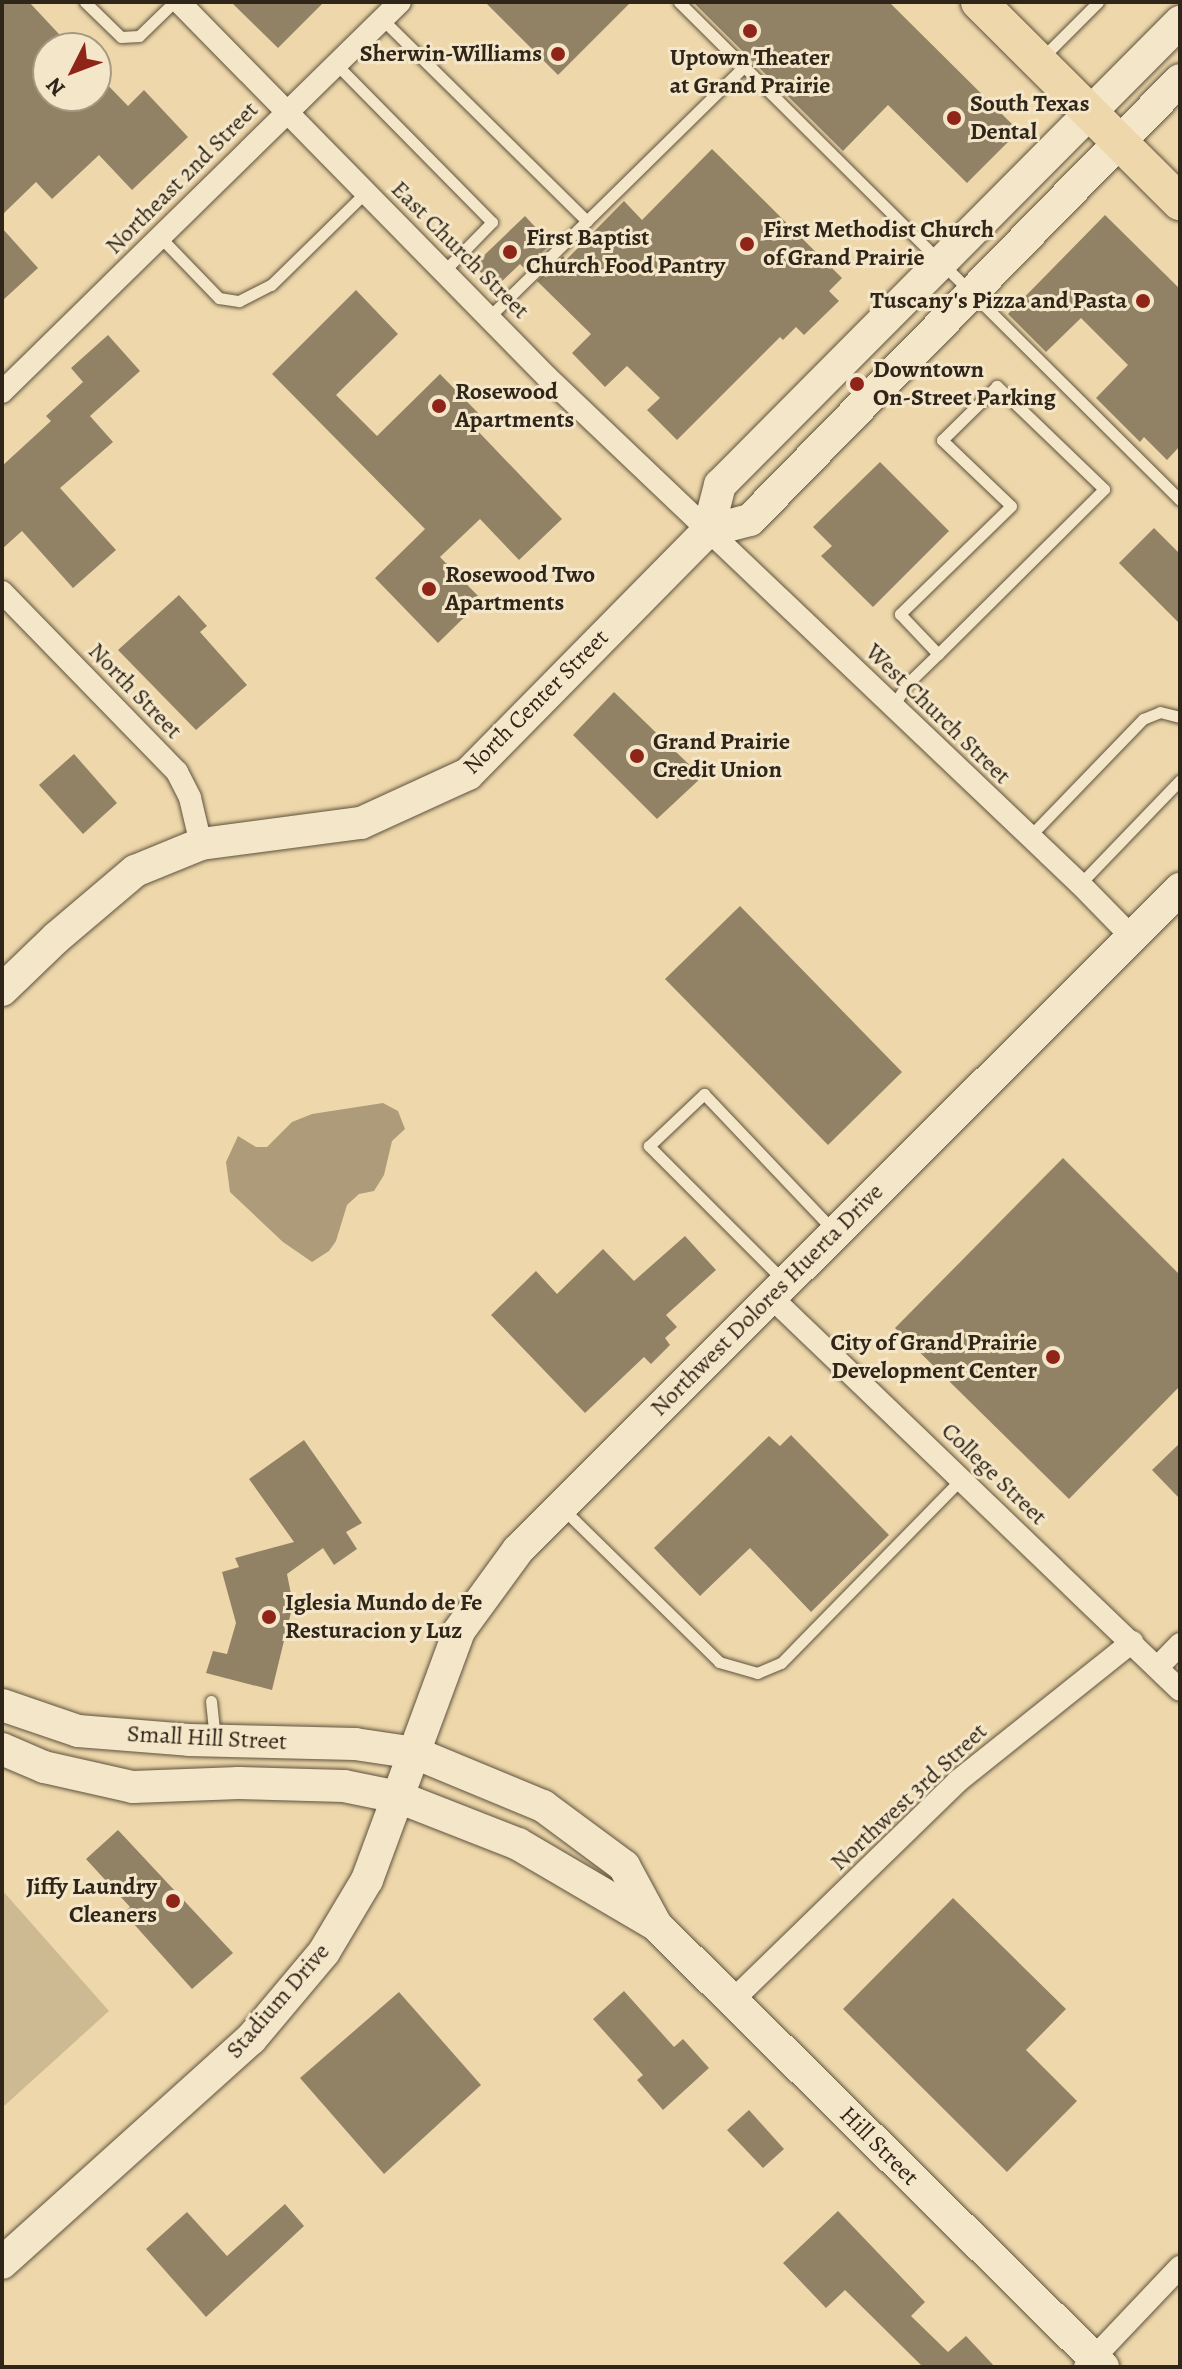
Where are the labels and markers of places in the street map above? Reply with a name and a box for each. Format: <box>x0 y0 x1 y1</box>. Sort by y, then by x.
marker: Uptown Theater at Grand Prairie <box>741 22 759 40</box>
place label: Sherwin-Williams <box>360 40 542 68</box>
place label: Uptown Theater at Grand Prairie <box>670 44 830 100</box>
marker: Sherwin-Williams <box>549 45 567 63</box>
place label: South Texas Dental <box>970 90 1089 146</box>
marker: South Texas Dental <box>945 109 963 127</box>
place label: First Methodist Church of Grand Prairie <box>763 216 994 272</box>
place label: First Baptist Church Food Pantry <box>526 224 725 280</box>
marker: First Methodist Church of Grand Prairie <box>738 235 756 253</box>
marker: First Baptist Church Food Pantry <box>501 243 519 261</box>
place label: Tuscany's Pizza and Pasta <box>870 287 1127 315</box>
marker: Tuscany's Pizza and Pasta <box>1134 292 1152 310</box>
place label: Downtown On-Street Parking <box>873 356 1056 412</box>
marker: Downtown On-Street Parking <box>848 375 866 393</box>
place label: Rosewood Apartments <box>455 378 574 434</box>
marker: Rosewood Apartments <box>430 397 448 415</box>
place label: Rosewood Two Apartments <box>445 561 595 617</box>
marker: Rosewood Two Apartments <box>420 580 438 598</box>
place label: Grand Prairie Credit Union <box>653 728 790 784</box>
marker: Grand Prairie Credit Union <box>628 747 646 765</box>
place label: City of Grand Prairie Development Center <box>831 1329 1037 1385</box>
marker: City of Grand Prairie Development Center <box>1044 1348 1062 1366</box>
place label: Iglesia Mundo de Fe Resturacion y Luz <box>285 1589 482 1645</box>
marker: Iglesia Mundo de Fe Resturacion y Luz <box>260 1608 278 1626</box>
place label: Jiffy Laundry Cleaners <box>26 1873 157 1929</box>
marker: Jiffy Laundry Cleaners <box>164 1892 182 1910</box>

